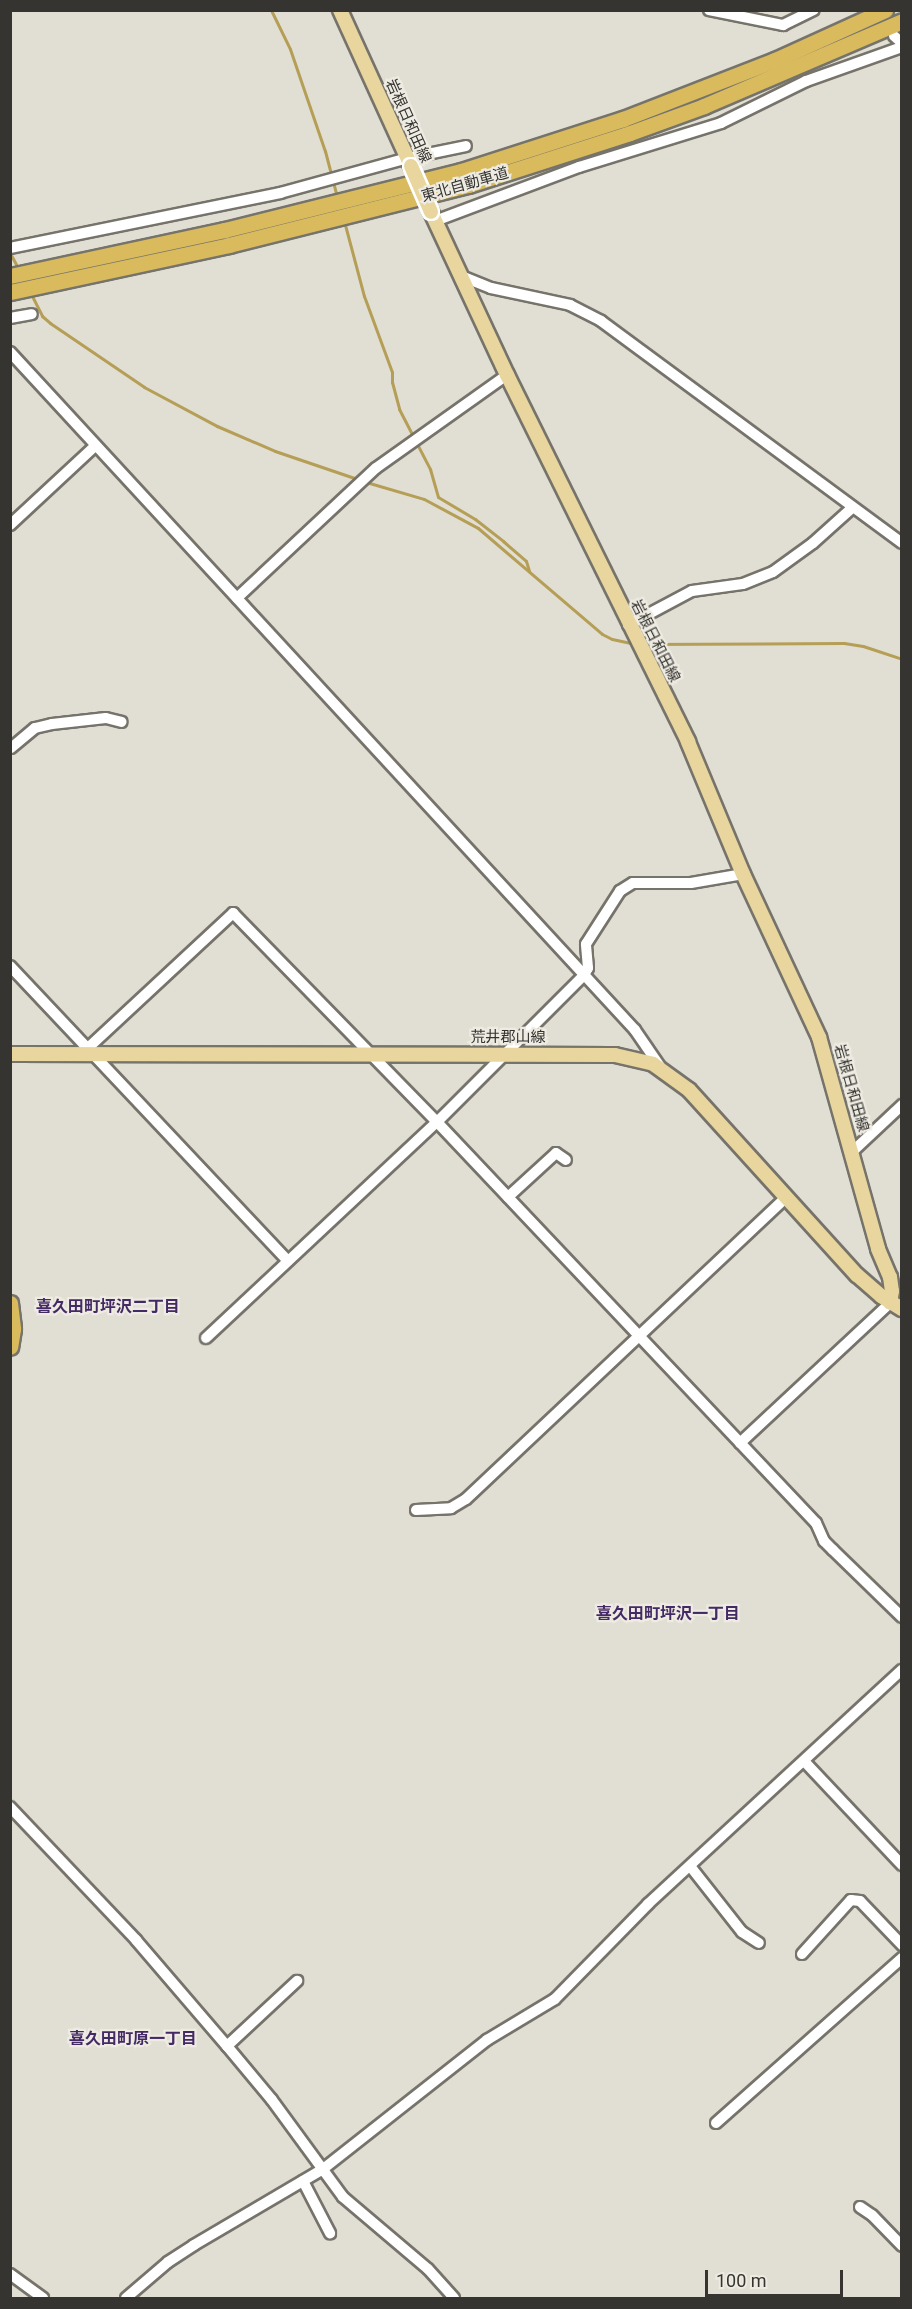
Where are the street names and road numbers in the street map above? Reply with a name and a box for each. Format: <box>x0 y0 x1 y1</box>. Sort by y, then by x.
street label: 岩根日和田線 <box>381 76 435 166</box>
street label: 東北自動車道 <box>419 164 511 206</box>
street label: 岩根日和田線 <box>627 597 683 685</box>
street label: 荒井郡山線 <box>471 1029 545 1047</box>
street label: 岩根日和田線 <box>830 1042 872 1134</box>

